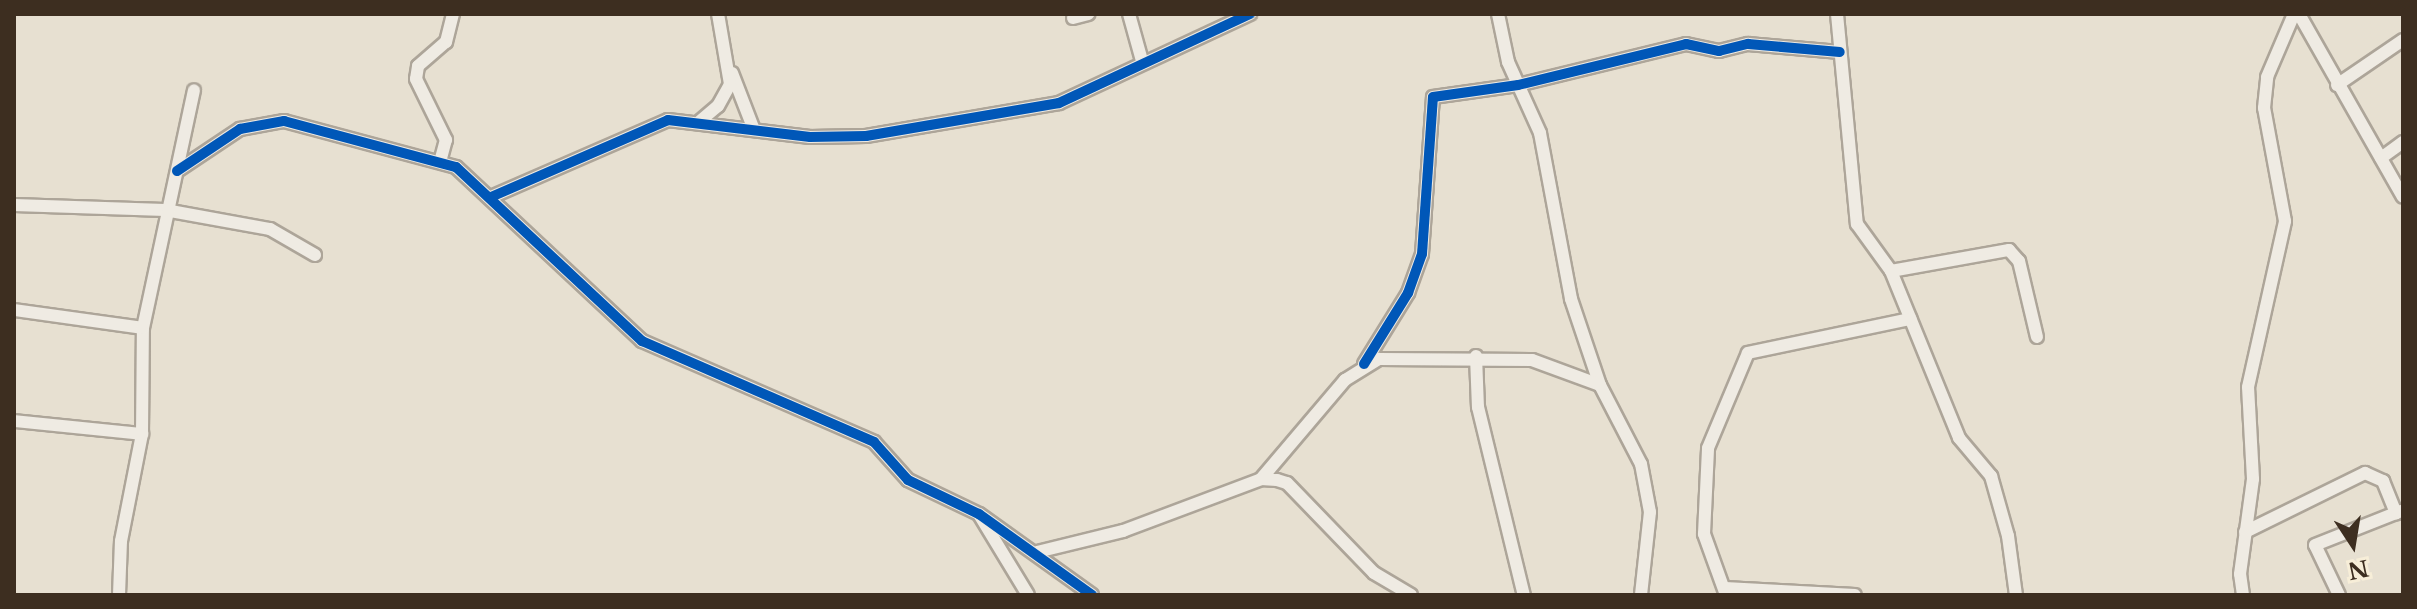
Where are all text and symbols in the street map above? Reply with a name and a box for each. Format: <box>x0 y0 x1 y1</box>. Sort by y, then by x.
north arrow <box>2313 505 2393 585</box>
text: N <box>2345 554 2371 584</box>

